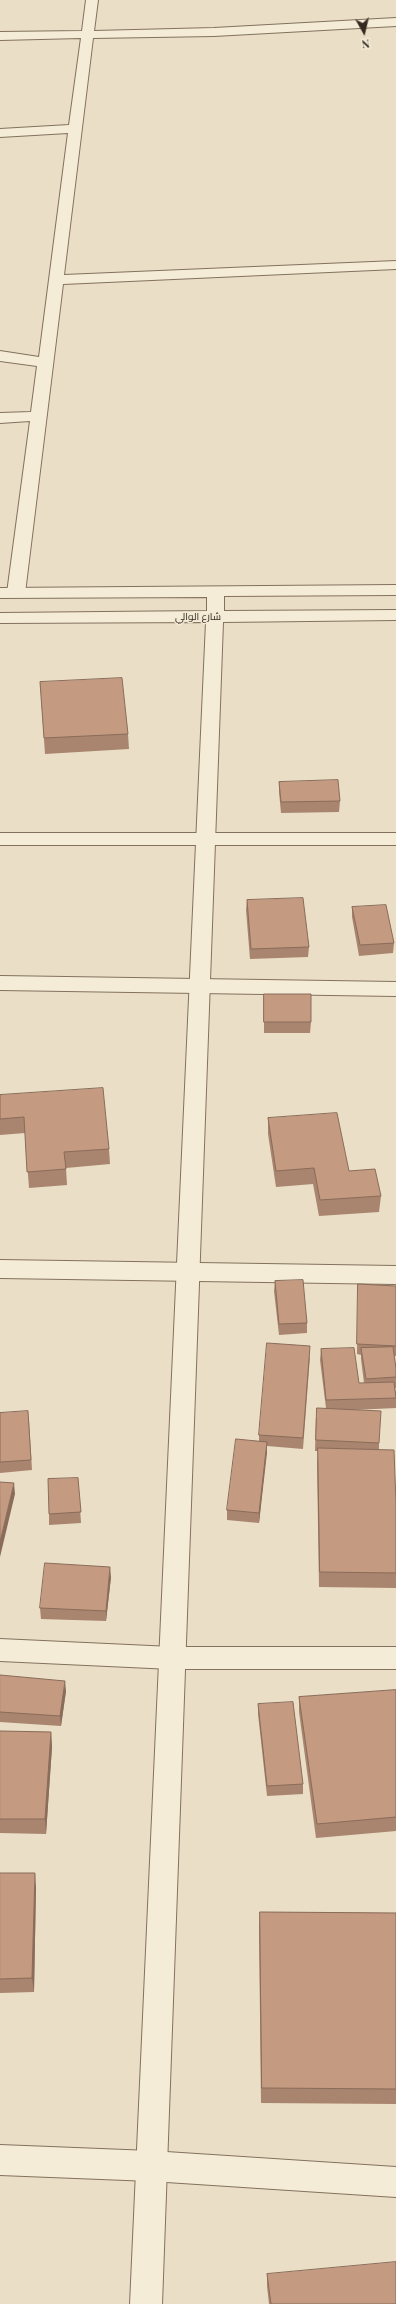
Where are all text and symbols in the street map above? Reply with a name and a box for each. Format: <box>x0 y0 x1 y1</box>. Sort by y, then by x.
north arrow <box>344 12 384 52</box>
text: N <box>361 36 371 52</box>
street label: شارع الوالي <box>175 611 221 623</box>

